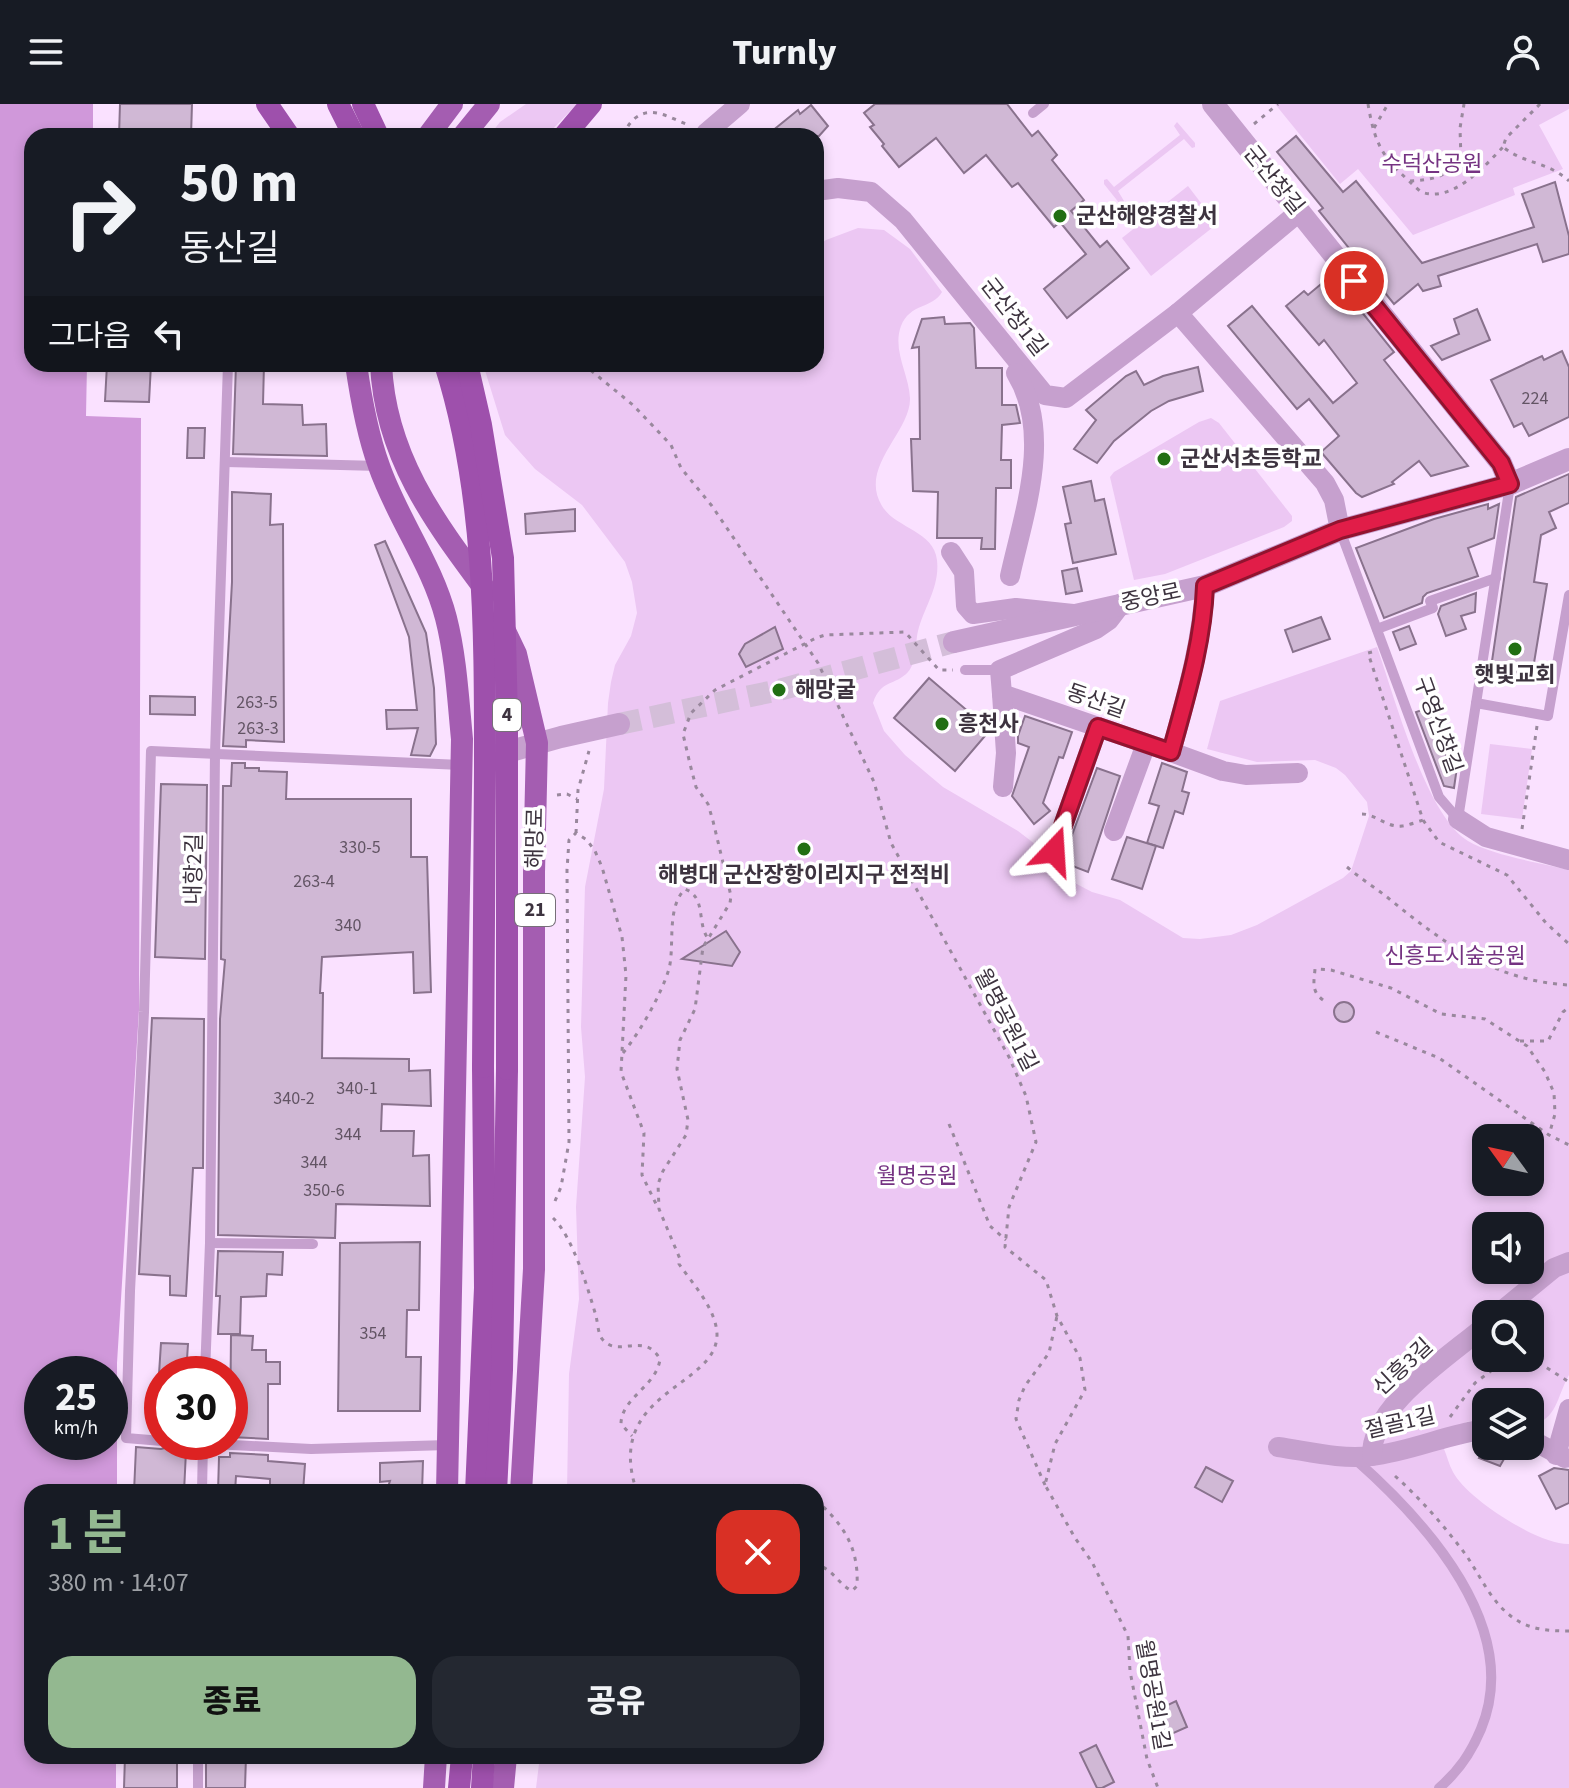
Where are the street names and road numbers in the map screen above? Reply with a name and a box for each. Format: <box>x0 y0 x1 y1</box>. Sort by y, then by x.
street label: 군산창길 <box>1236 138 1312 222</box>
street label: 군산창1길 <box>973 271 1055 363</box>
street label: 중앙로 <box>1118 575 1184 619</box>
street label: 구영신창길 <box>1406 672 1470 778</box>
street label: 동산길 <box>1062 676 1130 726</box>
road number: 4 <box>493 699 521 731</box>
street label: 해망로 <box>518 807 552 869</box>
street label: 내항2길 <box>177 833 211 905</box>
road number: 21 <box>515 894 555 926</box>
street label: 월명공원1길 <box>966 963 1046 1077</box>
street label: 신흥3길 <box>1366 1331 1440 1403</box>
street label: 절골1길 <box>1361 1399 1439 1447</box>
street label: 월명공원1길 <box>1128 1637 1178 1753</box>

